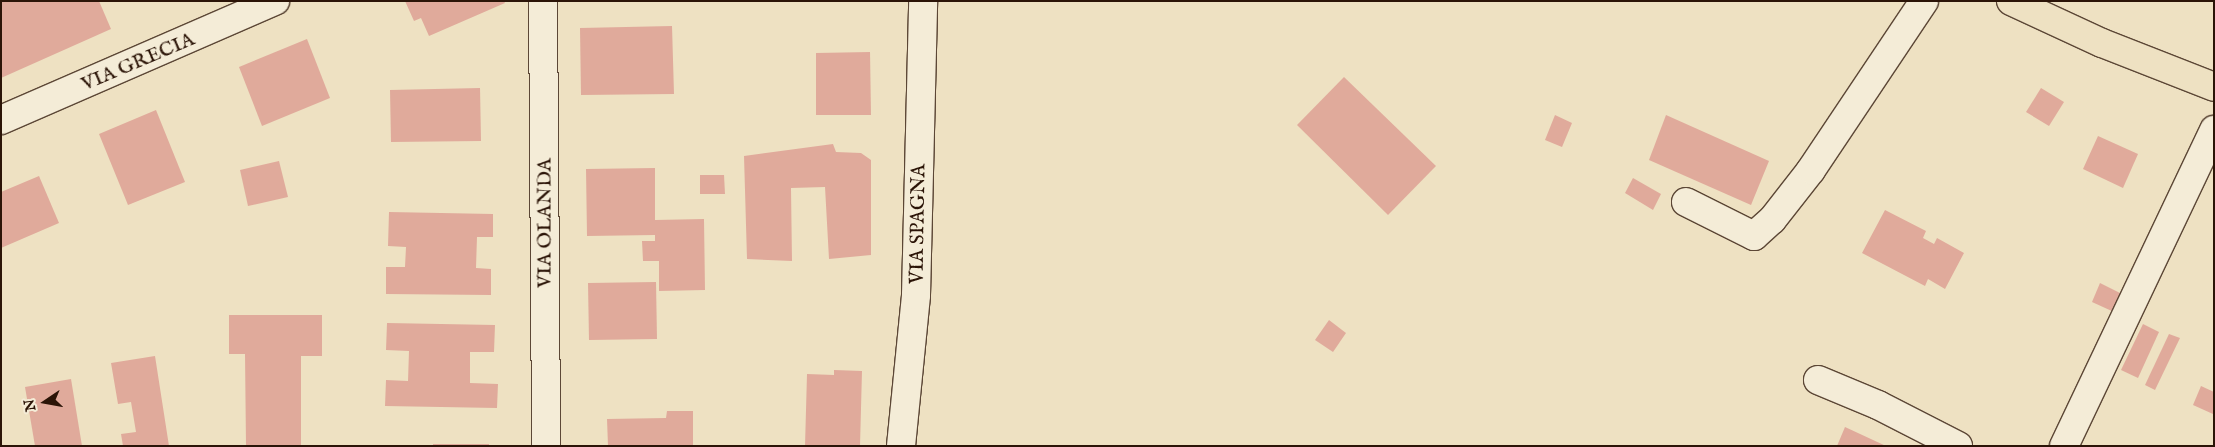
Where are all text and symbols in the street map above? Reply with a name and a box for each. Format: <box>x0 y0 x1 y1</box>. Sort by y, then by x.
street label: VIA GRECIA <box>78 27 198 97</box>
street label: VIA OLANDA <box>533 158 557 288</box>
street label: VIA SPAGNA <box>905 164 931 284</box>
north arrow <box>20 377 70 427</box>
text: N <box>20 397 40 413</box>

